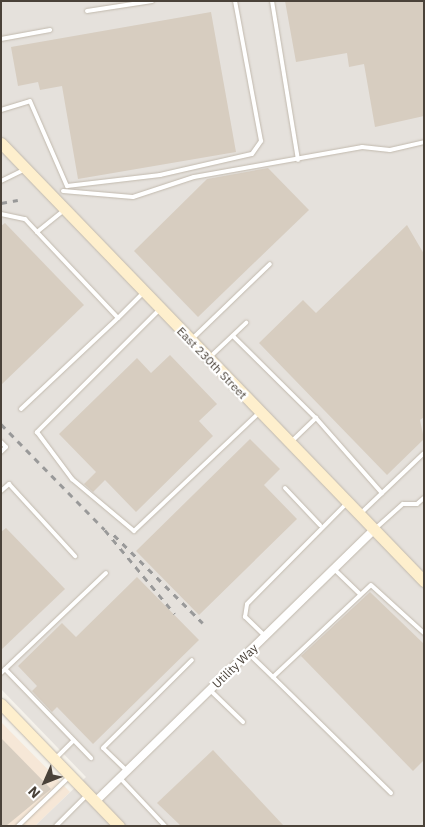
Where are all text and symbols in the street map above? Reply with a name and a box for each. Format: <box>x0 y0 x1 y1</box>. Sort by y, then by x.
street label: East 230th Street <box>174 324 250 402</box>
street label: Utility Way <box>209 641 261 691</box>
north arrow <box>20 757 70 807</box>
text: N <box>24 783 44 802</box>

